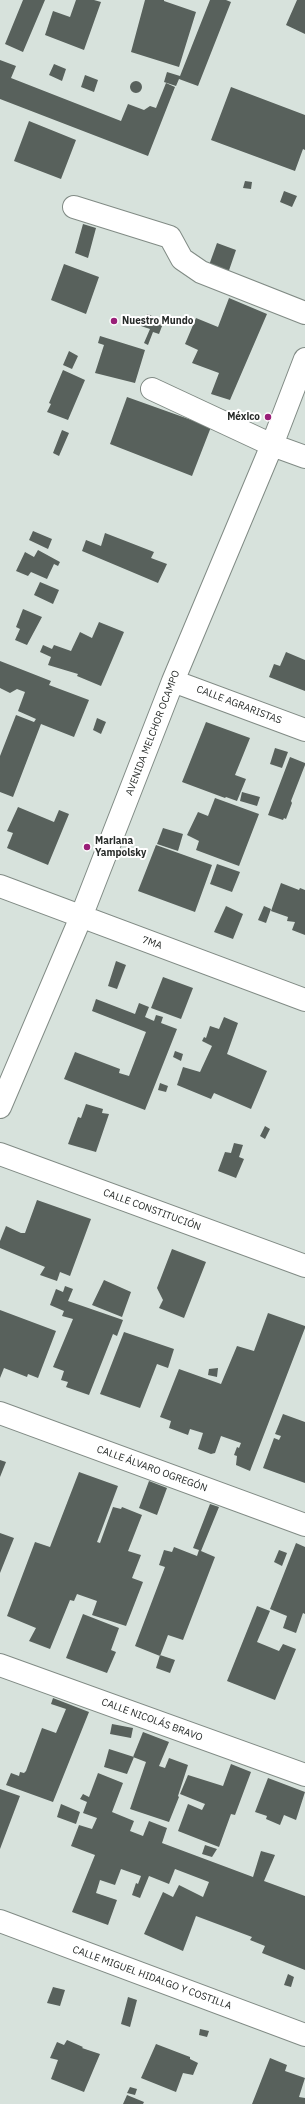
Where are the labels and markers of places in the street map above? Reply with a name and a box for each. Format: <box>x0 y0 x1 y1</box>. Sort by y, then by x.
place label: Nuestro Mundo <box>122 315 193 327</box>
marker: Nuestro Mundo <box>109 316 119 326</box>
place label: México <box>227 411 260 423</box>
marker: México <box>263 412 273 422</box>
place label: Mariana Yampolsky <box>95 835 146 858</box>
marker: Mariana Yampolsky <box>82 842 92 852</box>

